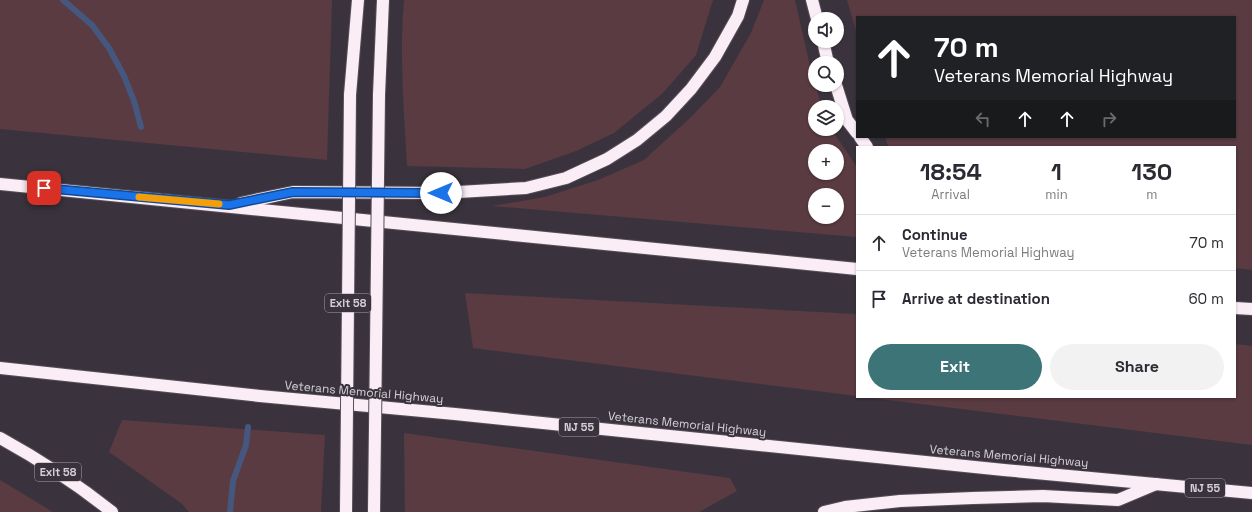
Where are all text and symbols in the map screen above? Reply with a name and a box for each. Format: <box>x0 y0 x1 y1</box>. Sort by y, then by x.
map controls <box>808 12 844 224</box>
button: sound <box>808 12 844 48</box>
text: 70 m <box>934 29 999 65</box>
icon: ahead <box>868 32 920 84</box>
button: search <box>808 56 844 92</box>
text: Veterans Memorial Highway <box>934 64 1173 87</box>
button: layers <box>808 100 844 136</box>
icon: left <box>972 108 994 130</box>
icon: ahead <box>1014 108 1036 130</box>
icon: ahead <box>1056 108 1078 130</box>
icon: right <box>1098 108 1120 130</box>
button: + <box>808 144 844 180</box>
text: 18:54 <box>920 156 982 187</box>
text: 1 <box>1051 156 1062 187</box>
text: 130 <box>1131 156 1172 187</box>
pin <box>27 171 61 205</box>
position arrow <box>420 172 462 214</box>
icon: arrive <box>33 177 55 199</box>
text: Arrival <box>931 186 970 203</box>
text: min <box>1045 186 1068 203</box>
text: m <box>1146 186 1157 203</box>
button: − <box>808 188 844 224</box>
text: Continue <box>902 225 968 244</box>
icon: ahead <box>868 232 890 254</box>
text: 70 m <box>1189 233 1224 252</box>
text: Veterans Memorial Highway <box>902 244 1075 261</box>
icon: arrive <box>868 288 890 310</box>
text: Arrive at destination <box>902 289 1050 308</box>
text: 60 m <box>1188 289 1224 308</box>
road number: Exit 58 <box>325 294 371 312</box>
button: Exit <box>868 344 1042 390</box>
button: Share <box>1050 344 1224 390</box>
street label: Veterans Memorial Highway <box>284 377 444 407</box>
street label: Veterans Memorial Highway <box>607 408 767 440</box>
road number: NJ 55 <box>559 418 599 436</box>
street label: Veterans Memorial Highway <box>929 441 1089 471</box>
road number: Exit 58 <box>35 463 81 481</box>
road number: NJ 55 <box>1185 479 1225 497</box>

